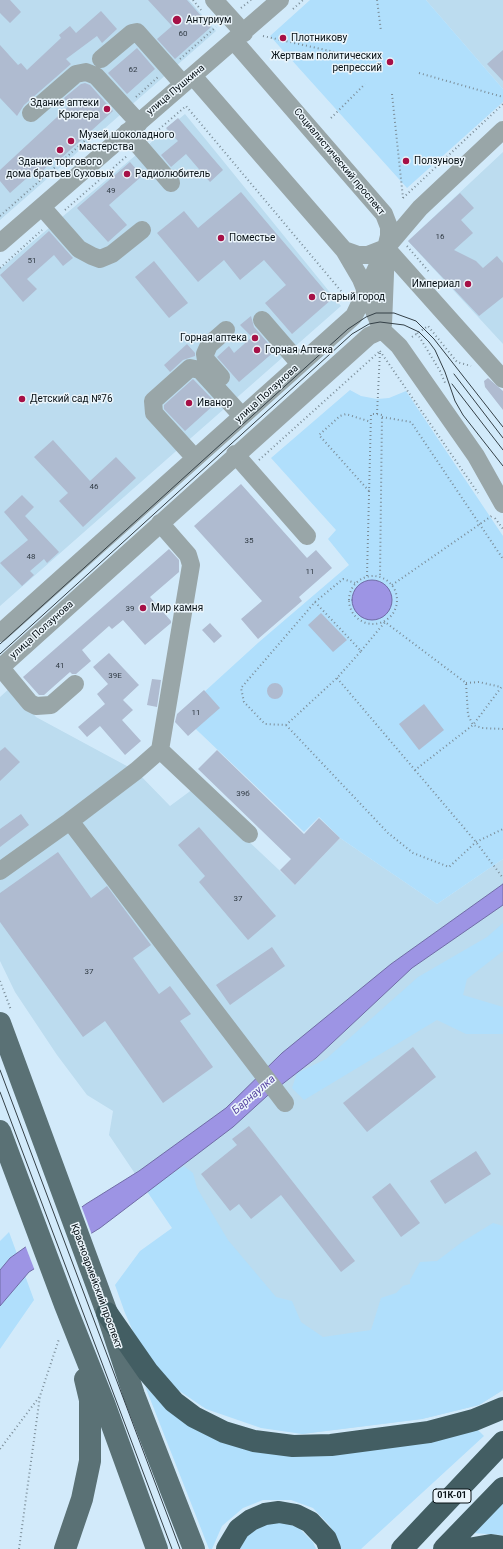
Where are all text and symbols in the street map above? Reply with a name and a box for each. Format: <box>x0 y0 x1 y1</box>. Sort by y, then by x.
marker: Антуриум <box>171 14 183 26</box>
place label: Антуриум <box>186 14 231 26</box>
house number: 60 <box>179 29 187 39</box>
place label: Плотникову <box>291 32 347 44</box>
marker: Плотникову <box>278 33 288 43</box>
place label: Жертвам политических репрессий <box>271 50 382 74</box>
marker: Жертвам политических репрессий <box>385 57 395 67</box>
street label: улица Пушкина <box>144 62 208 118</box>
house number: 62 <box>129 65 137 75</box>
place label: Здание аптеки Крюгера <box>30 97 99 120</box>
marker: Здание аптеки Крюгера <box>102 104 112 114</box>
street label: Социалистический проспект <box>291 106 387 218</box>
place label: Музей шоколадного мастерства <box>79 129 174 152</box>
marker: Музей шоколадного мастерства <box>66 136 76 146</box>
marker: Здание торгового дома братьев Суховых <box>55 145 65 155</box>
place label: Ползунову <box>414 155 464 167</box>
place label: Здание торгового дома братьев Суховых <box>6 156 114 180</box>
marker: Ползунову <box>401 156 411 166</box>
place label: Радиолюбитель <box>135 168 210 180</box>
marker: Радиолюбитель <box>122 169 132 179</box>
house number: 49 <box>107 186 115 196</box>
place label: Поместье <box>229 232 275 244</box>
house number: 16 <box>436 232 444 242</box>
marker: Поместье <box>216 233 226 243</box>
house number: 51 <box>28 256 36 266</box>
place label: Империал <box>412 278 460 290</box>
marker: Империал <box>463 279 473 289</box>
place label: Старый город <box>320 291 385 303</box>
marker: Старый город <box>307 292 317 302</box>
place label: Горная аптека <box>180 332 247 344</box>
marker: Горная аптека <box>250 333 260 343</box>
place label: Горная Аптека <box>265 344 333 356</box>
marker: Горная Аптека <box>252 345 262 355</box>
street label: улица Ползунова <box>233 362 301 426</box>
place label: Детский сад №76 <box>30 393 113 405</box>
marker: Детский сад №76 <box>17 394 27 404</box>
place label: Иванор <box>197 397 232 409</box>
marker: Иванор <box>184 398 194 408</box>
house number: 46 <box>90 482 98 492</box>
house number: 35 <box>245 536 253 546</box>
house number: 48 <box>27 552 35 562</box>
house number: 11 <box>306 567 314 577</box>
street label: улица Ползунова <box>8 598 76 662</box>
place label: Мир камня <box>151 602 203 614</box>
marker: Мир камня <box>138 603 148 613</box>
house number: 39 <box>126 604 134 614</box>
house number: 41 <box>56 661 64 671</box>
house number: 39Е <box>108 671 122 681</box>
house number: 11 <box>192 708 200 718</box>
house number: 39б <box>236 789 250 799</box>
house number: 37 <box>234 894 242 904</box>
house number: 37 <box>85 967 93 977</box>
water label: Барнаулка <box>230 1073 278 1117</box>
street label: Красноармейский проспект <box>68 1222 124 1350</box>
road number: 01К-01 <box>433 1489 471 1503</box>

